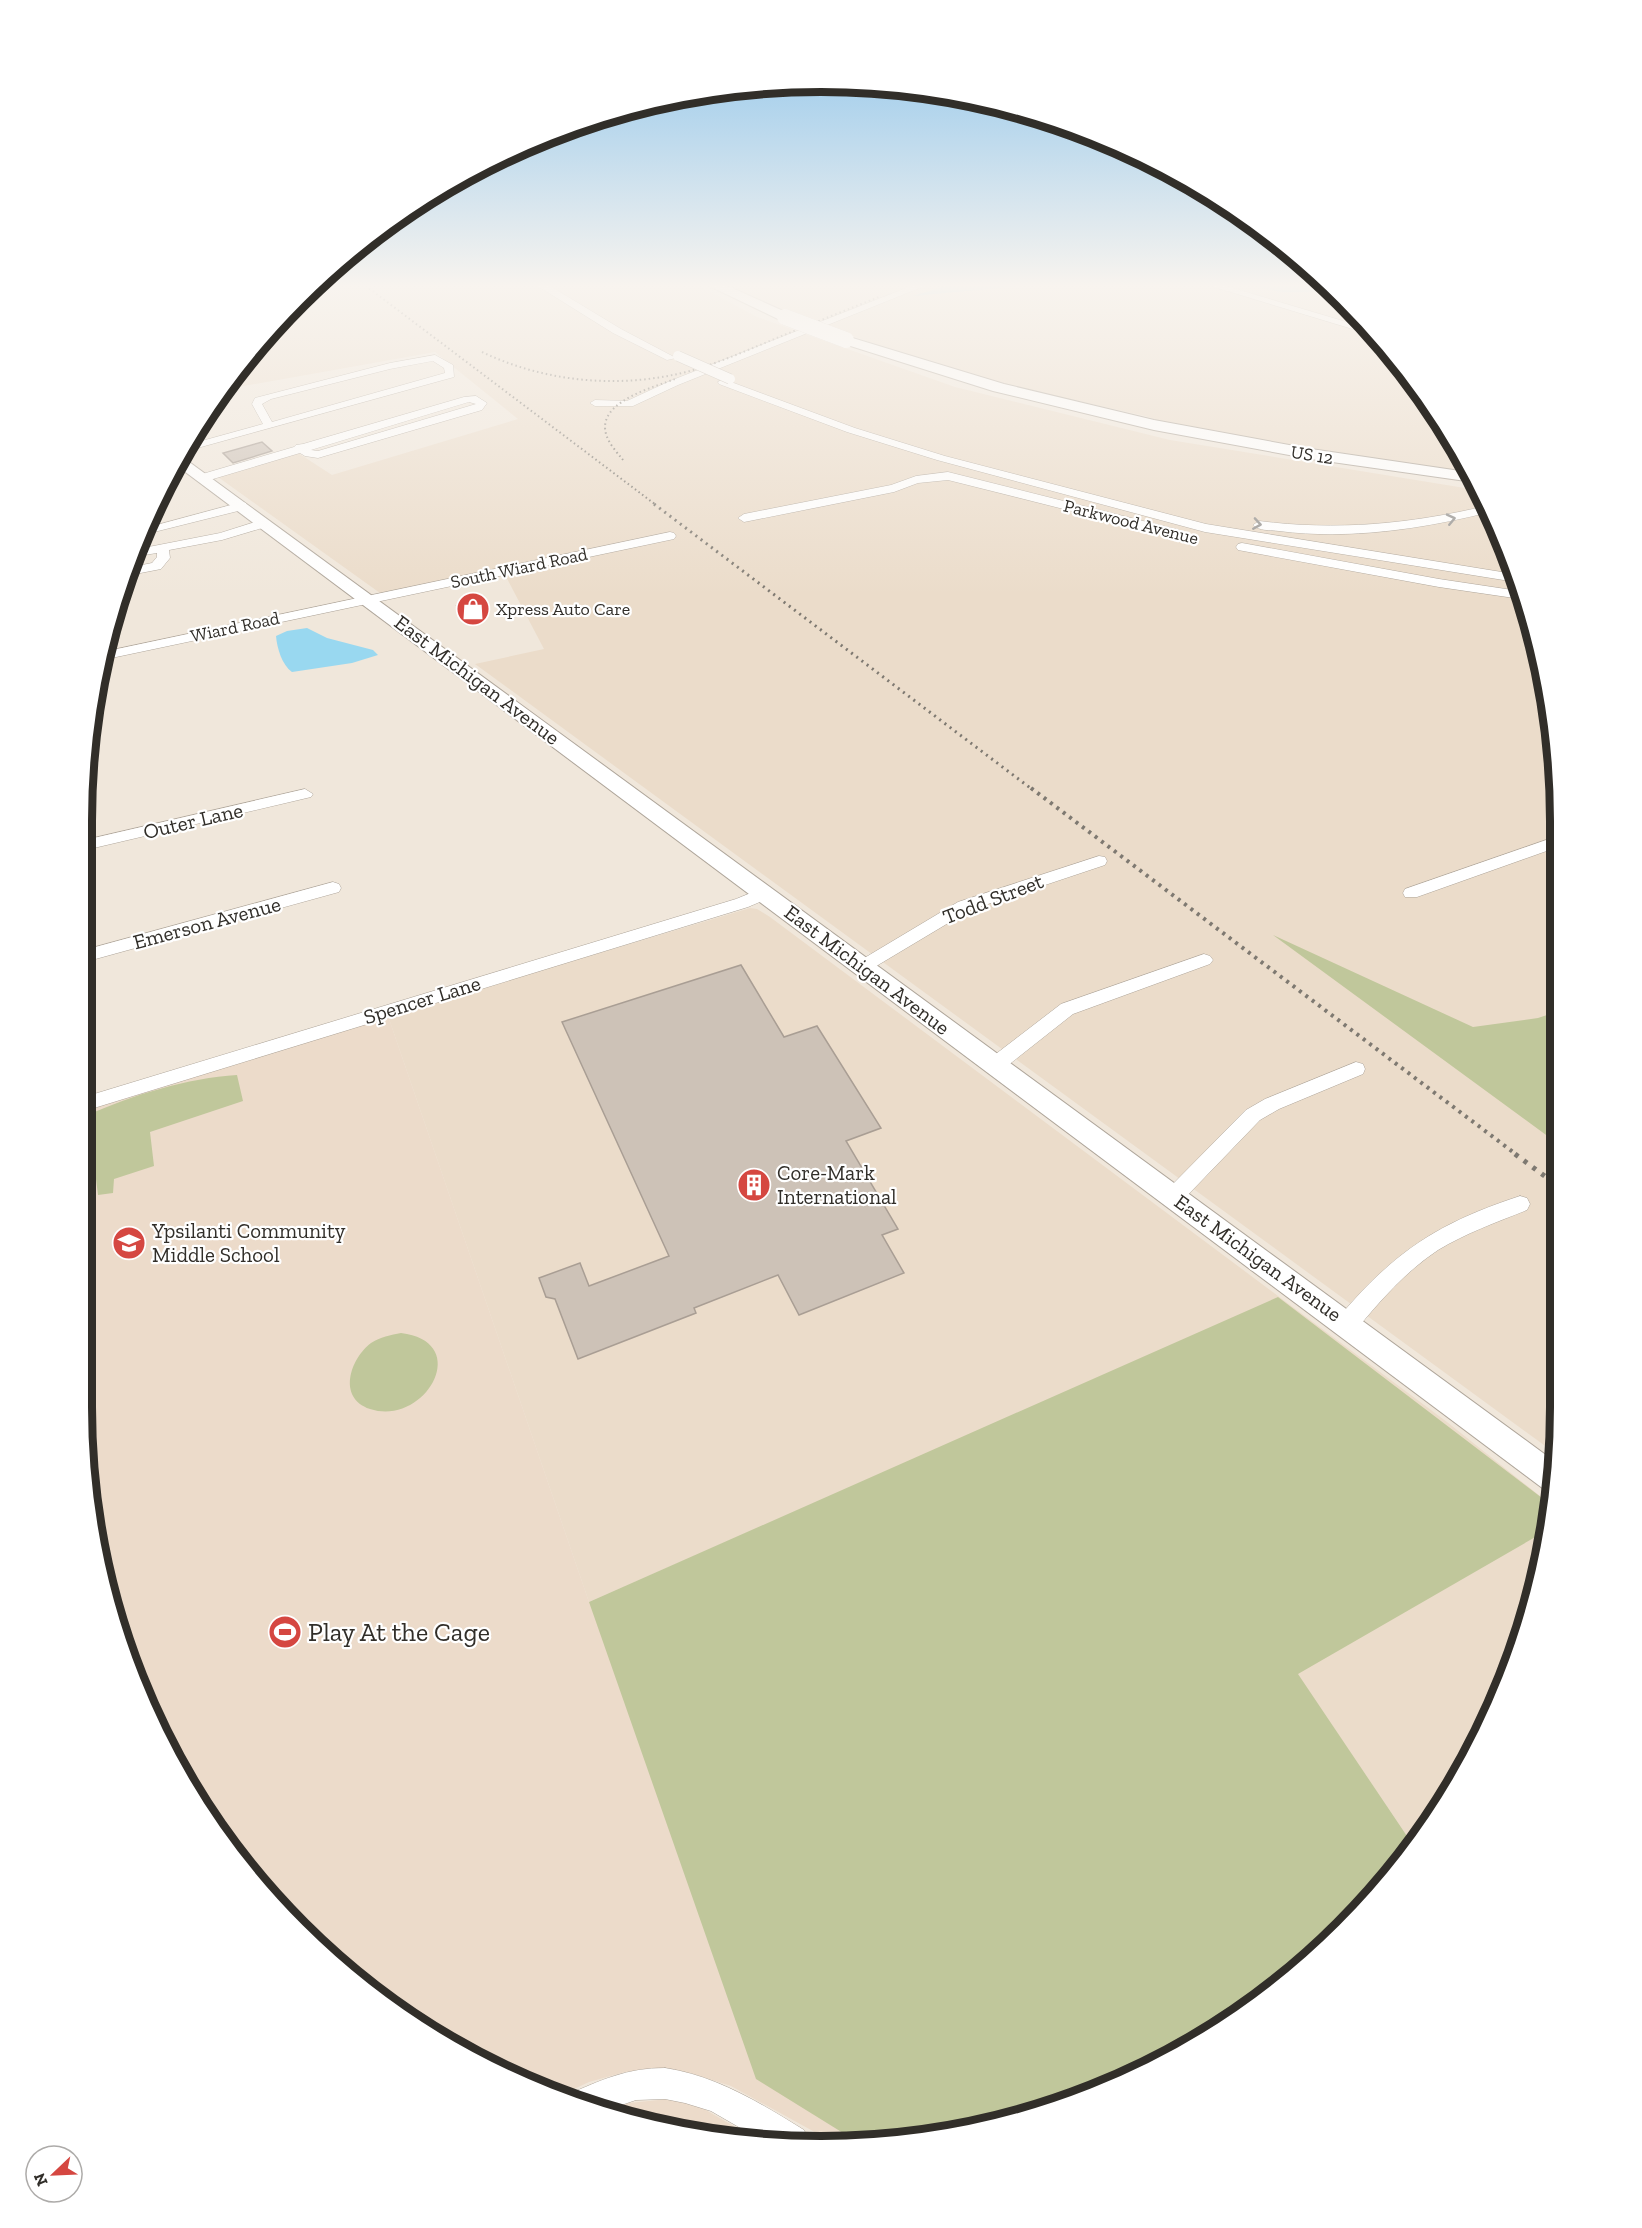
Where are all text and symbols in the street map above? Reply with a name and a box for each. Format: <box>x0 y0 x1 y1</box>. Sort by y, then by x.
street label: US 12 <box>1289 441 1335 469</box>
street label: Parkwood Avenue <box>1061 495 1201 549</box>
one-way arrow <box>1446 513 1456 526</box>
one-way arrow <box>1252 518 1262 530</box>
street label: South Wiard Road <box>449 543 590 593</box>
shop icon: Xpress Auto Care <box>455 591 491 627</box>
place label: Xpress Auto Care <box>496 598 630 620</box>
street label: Wiard Road <box>188 607 282 647</box>
street label: East Michigan Avenue <box>390 609 565 750</box>
street label: Outer Lane <box>141 797 245 844</box>
street label: Todd Street <box>939 868 1047 929</box>
street label: Emerson Avenue <box>130 891 284 954</box>
street label: East Michigan Avenue <box>780 899 955 1040</box>
street label: Spencer Lane <box>360 970 483 1029</box>
place label: Core-Mark International <box>777 1160 897 1209</box>
building icon: Core-Mark International <box>736 1167 772 1203</box>
street label: East Michigan Avenue <box>1170 1189 1347 1327</box>
place label: Ypsilanti Community Middle School <box>151 1218 346 1267</box>
school or university icon: Ypsilanti Community Middle School <box>111 1225 147 1261</box>
sports icon: Play At the Cage <box>267 1614 303 1650</box>
place label: Play At the Cage <box>308 1616 490 1648</box>
north arrow <box>24 2144 84 2204</box>
text: N <box>30 2170 52 2189</box>

